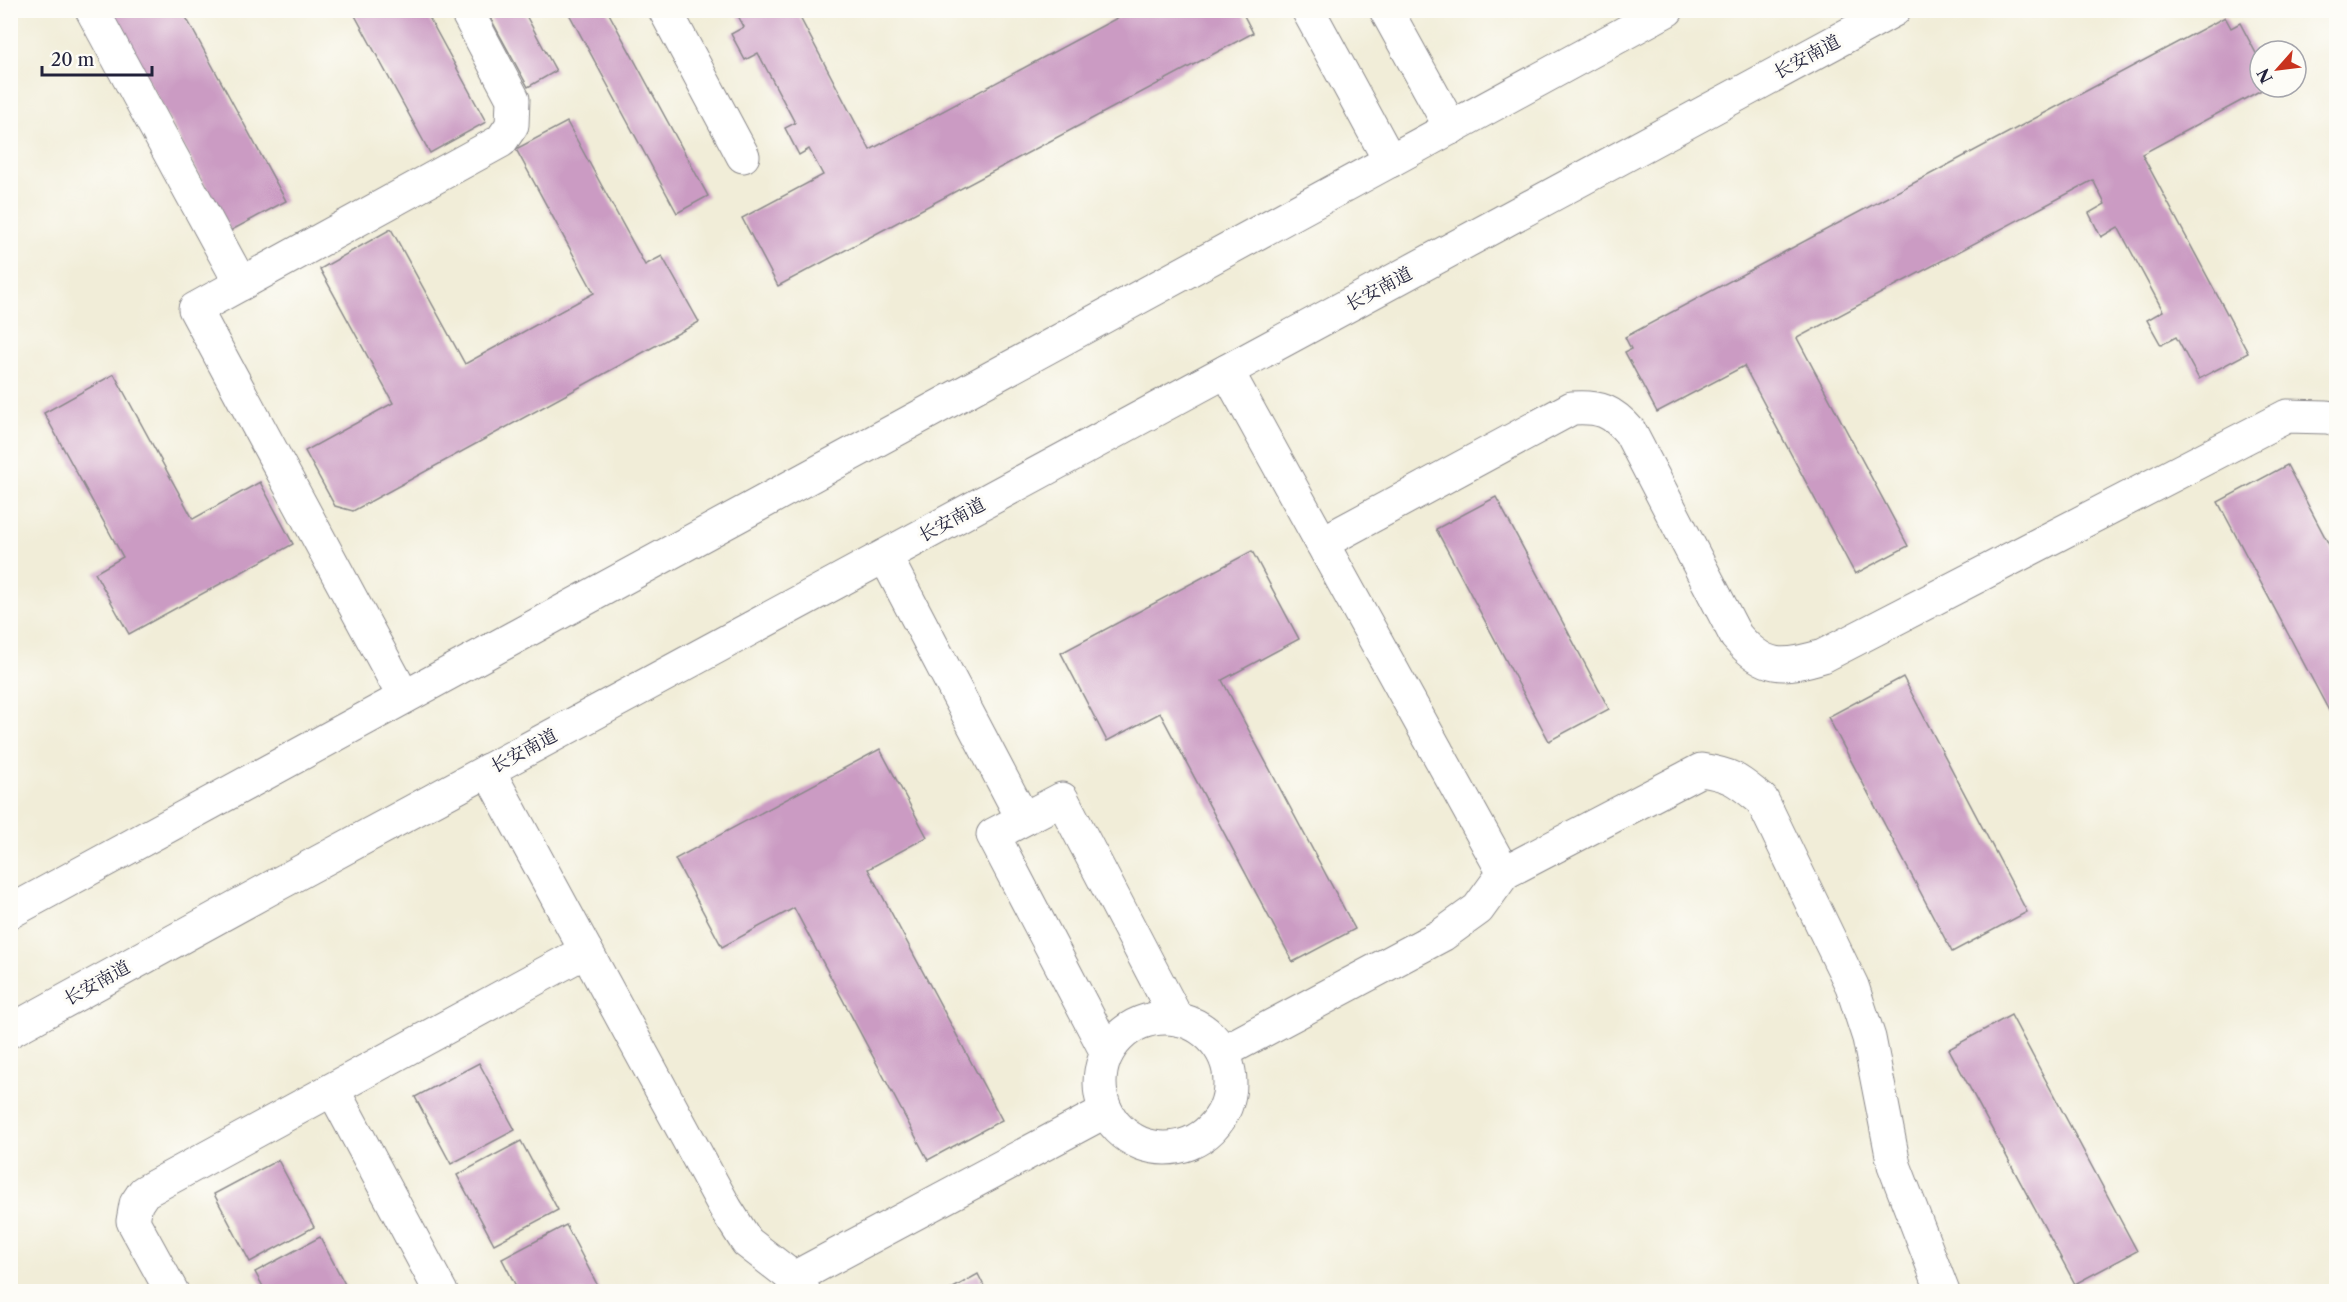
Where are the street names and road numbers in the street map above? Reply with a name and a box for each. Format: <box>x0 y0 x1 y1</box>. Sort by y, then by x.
street label: 长安南道 <box>1770 30 1844 84</box>
street label: 长安南道 <box>1342 262 1416 316</box>
street label: 长安南道 <box>915 493 989 547</box>
street label: 长安南道 <box>487 724 561 778</box>
street label: 长安南道 <box>60 956 134 1010</box>

